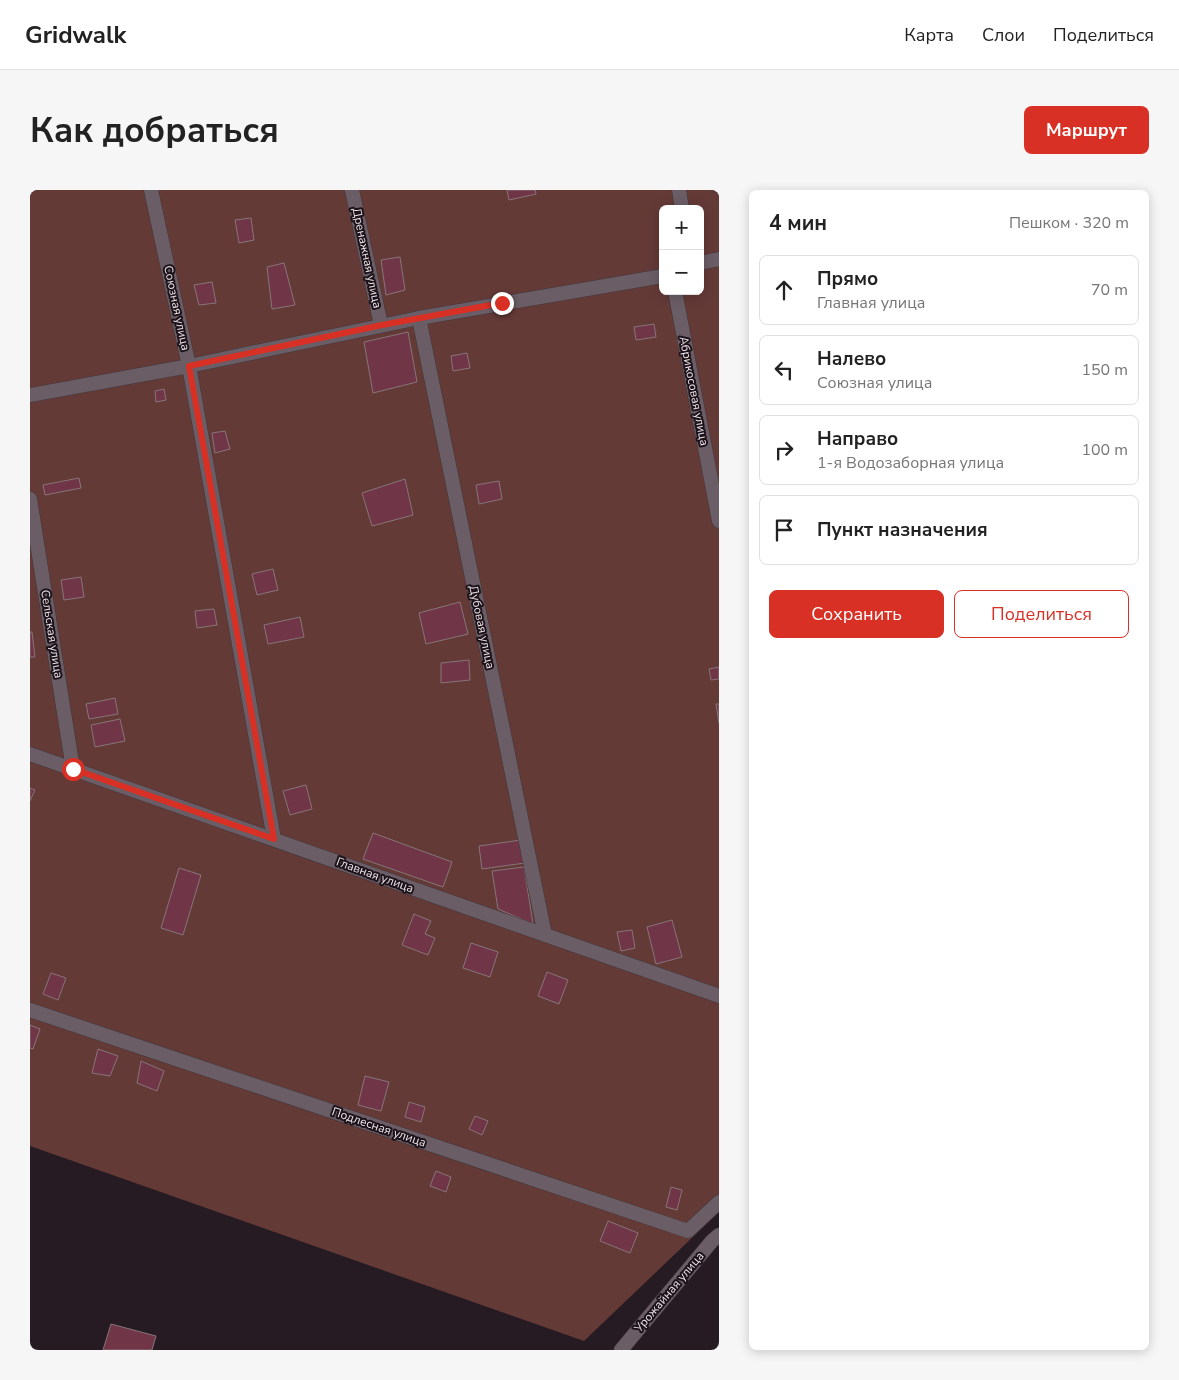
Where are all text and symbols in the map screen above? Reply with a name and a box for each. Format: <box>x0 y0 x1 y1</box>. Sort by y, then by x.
text: Gridwalk <box>25 19 126 51</box>
text: Карта <box>904 23 954 47</box>
text: Слои <box>982 23 1025 47</box>
text: Поделиться <box>1053 23 1154 47</box>
button: Маршрут <box>1024 106 1149 154</box>
text: Как добраться <box>30 107 279 154</box>
map controls <box>659 205 704 295</box>
button: + <box>659 205 704 250</box>
street label: Дренажная улица <box>349 206 385 310</box>
text: 4 мин <box>769 209 827 237</box>
text: Пешком · 320 m <box>1009 212 1129 234</box>
button: − <box>659 250 704 295</box>
street label: Союзная улица <box>160 264 194 352</box>
text: Прямо <box>817 266 878 292</box>
icon: ahead <box>770 276 798 304</box>
text: 70 m <box>1091 279 1128 301</box>
route end <box>491 292 514 315</box>
text: Главная улица <box>817 292 925 314</box>
street label: Абрикосовая улица <box>676 335 712 447</box>
text: Налево <box>817 346 886 372</box>
icon: left <box>770 356 798 384</box>
text: 150 m <box>1081 359 1128 381</box>
text: Союзная улица <box>817 372 932 394</box>
text: Направо <box>817 426 898 452</box>
icon: right <box>770 436 798 464</box>
text: 100 m <box>1081 439 1128 461</box>
text: 1-я Водозаборная улица <box>817 452 1004 474</box>
icon: arrive <box>770 516 798 544</box>
text: Пункт назначения <box>817 517 988 543</box>
street label: Дубовая улица <box>465 584 499 670</box>
street label: Сельская улица <box>37 589 67 679</box>
button: Сохранить <box>769 590 944 638</box>
button: Поделиться <box>954 590 1129 638</box>
route start <box>62 758 85 781</box>
street label: Главная улица <box>334 854 416 896</box>
street label: Подлесная улица <box>330 1103 428 1151</box>
street label: Урожайная улица <box>630 1248 707 1336</box>

